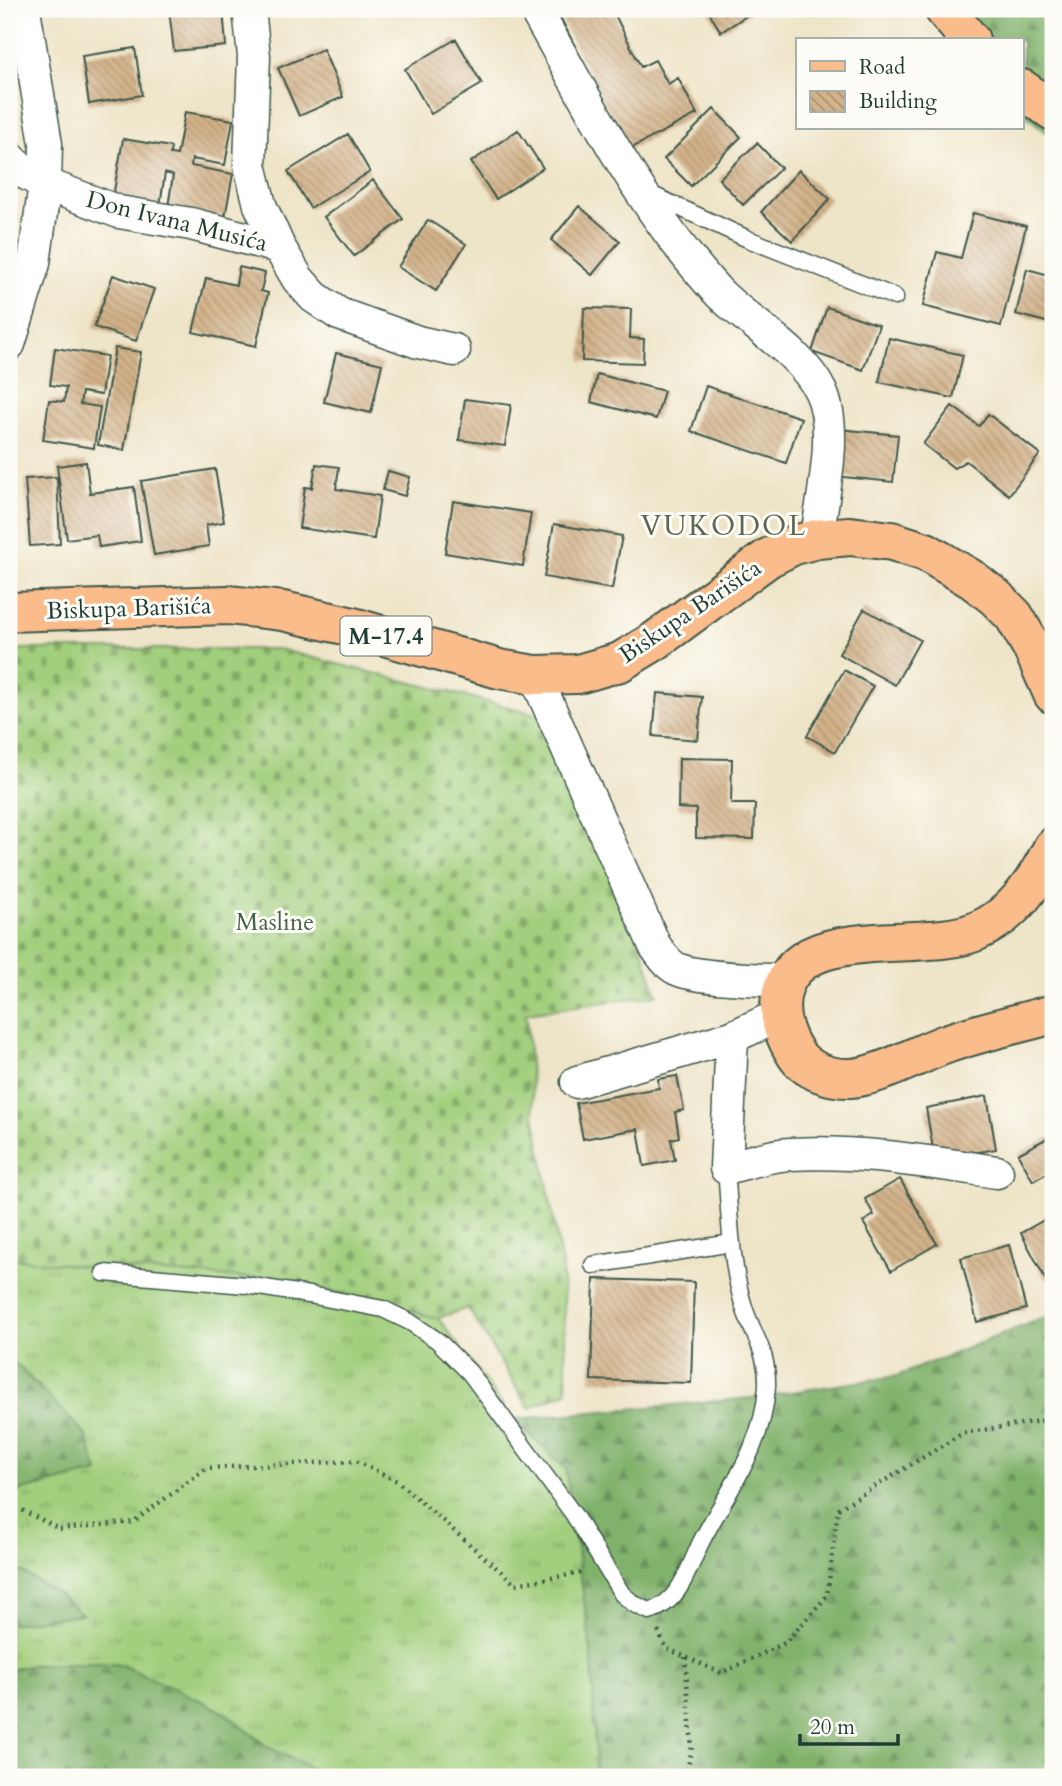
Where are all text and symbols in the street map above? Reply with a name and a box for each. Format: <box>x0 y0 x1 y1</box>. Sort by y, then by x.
legend <box>796 38 1024 130</box>
text: Road <box>859 53 905 82</box>
text: Building <box>859 87 937 116</box>
street label: Don Ivana Musića <box>83 183 272 260</box>
district label: VUKODOL <box>641 507 807 545</box>
street label: Biskupa Barišića <box>613 551 768 671</box>
street label: Biskupa Barišića <box>46 589 213 628</box>
road number: M-17.4 <box>340 616 432 656</box>
park label: Masline <box>236 906 314 939</box>
scale bar <box>800 1702 898 1746</box>
text: 20 m <box>810 1713 855 1742</box>

